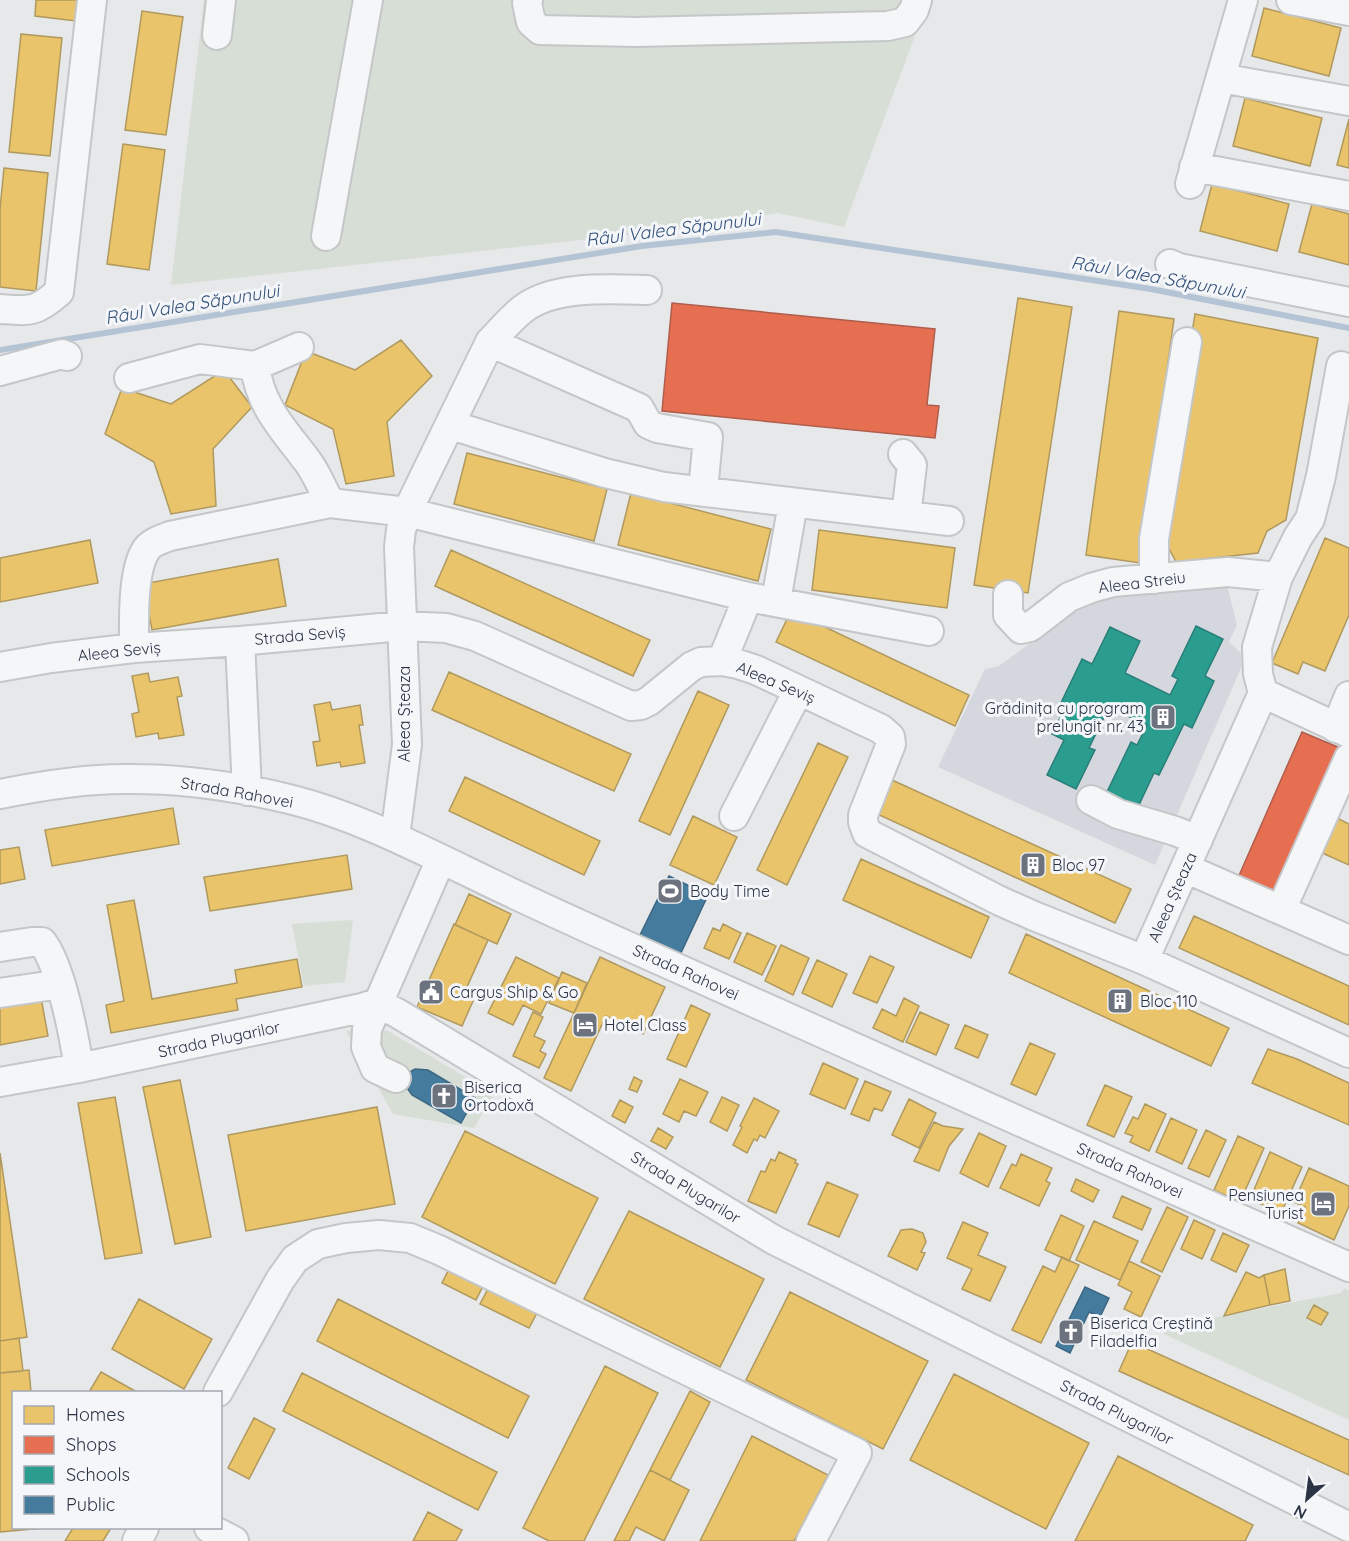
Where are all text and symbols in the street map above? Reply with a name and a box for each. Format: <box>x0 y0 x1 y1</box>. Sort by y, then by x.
water label: Râul Valea Săpunului <box>584 207 764 251</box>
water label: Râul Valea Săpunului <box>1069 250 1249 304</box>
water label: Râul Valea Săpunului <box>103 279 283 329</box>
street label: Aleea Streiu <box>1097 567 1187 597</box>
street label: Strada Seviș <box>254 621 346 649</box>
street label: Aleea Seviș <box>76 637 162 665</box>
street label: Aleea Seviș <box>734 656 818 708</box>
street label: Aleea Șteaza <box>394 666 414 762</box>
place label: Grădinița cu program prelungit nr. 43 <box>985 698 1144 736</box>
building icon: Grădinița cu program prelungit nr. 43 <box>1148 702 1178 732</box>
street label: Strada Rahovei <box>179 772 295 812</box>
street label: Aleea Șteaza <box>1143 849 1201 945</box>
building icon: Bloc 97 <box>1018 850 1048 880</box>
place label: Bloc 97 <box>1052 855 1105 875</box>
sports icon: Body Time <box>655 876 685 906</box>
place label: Body Time <box>690 881 770 901</box>
street label: Strada Rahovei <box>630 940 742 1004</box>
public building icon: Cargus Ship & Go <box>416 977 446 1007</box>
place label: Cargus Ship & Go <box>450 982 578 1002</box>
building icon: Bloc 110 <box>1105 986 1135 1016</box>
place label: Bloc 110 <box>1140 991 1198 1011</box>
hotel icon: Hotel Class <box>570 1010 600 1040</box>
place label: Hotel Class <box>604 1015 686 1035</box>
street label: Strada Plugarilor <box>156 1016 282 1062</box>
place label: Biserica Ortodoxă <box>464 1077 534 1115</box>
church icon: Biserica Ortodoxă <box>429 1081 459 1111</box>
street label: Strada Rahovei <box>1074 1138 1186 1202</box>
street label: Strada Plugarilor <box>628 1146 744 1228</box>
place label: Pensiunea Turist <box>1228 1185 1304 1223</box>
hotel icon: Pensiunea Turist <box>1308 1189 1338 1219</box>
place label: Biserica Creștină Filadelfia <box>1090 1313 1213 1351</box>
church icon: Biserica Creștină Filadelfia <box>1056 1317 1086 1347</box>
street label: Strada Plugarilor <box>1057 1375 1177 1449</box>
legend <box>12 1391 222 1529</box>
text: Homes <box>66 1403 125 1426</box>
text: Shops <box>66 1433 117 1456</box>
text: Schools <box>66 1463 130 1486</box>
north arrow <box>1277 1469 1337 1529</box>
text: Public <box>66 1493 115 1516</box>
text: N <box>1290 1501 1310 1524</box>

